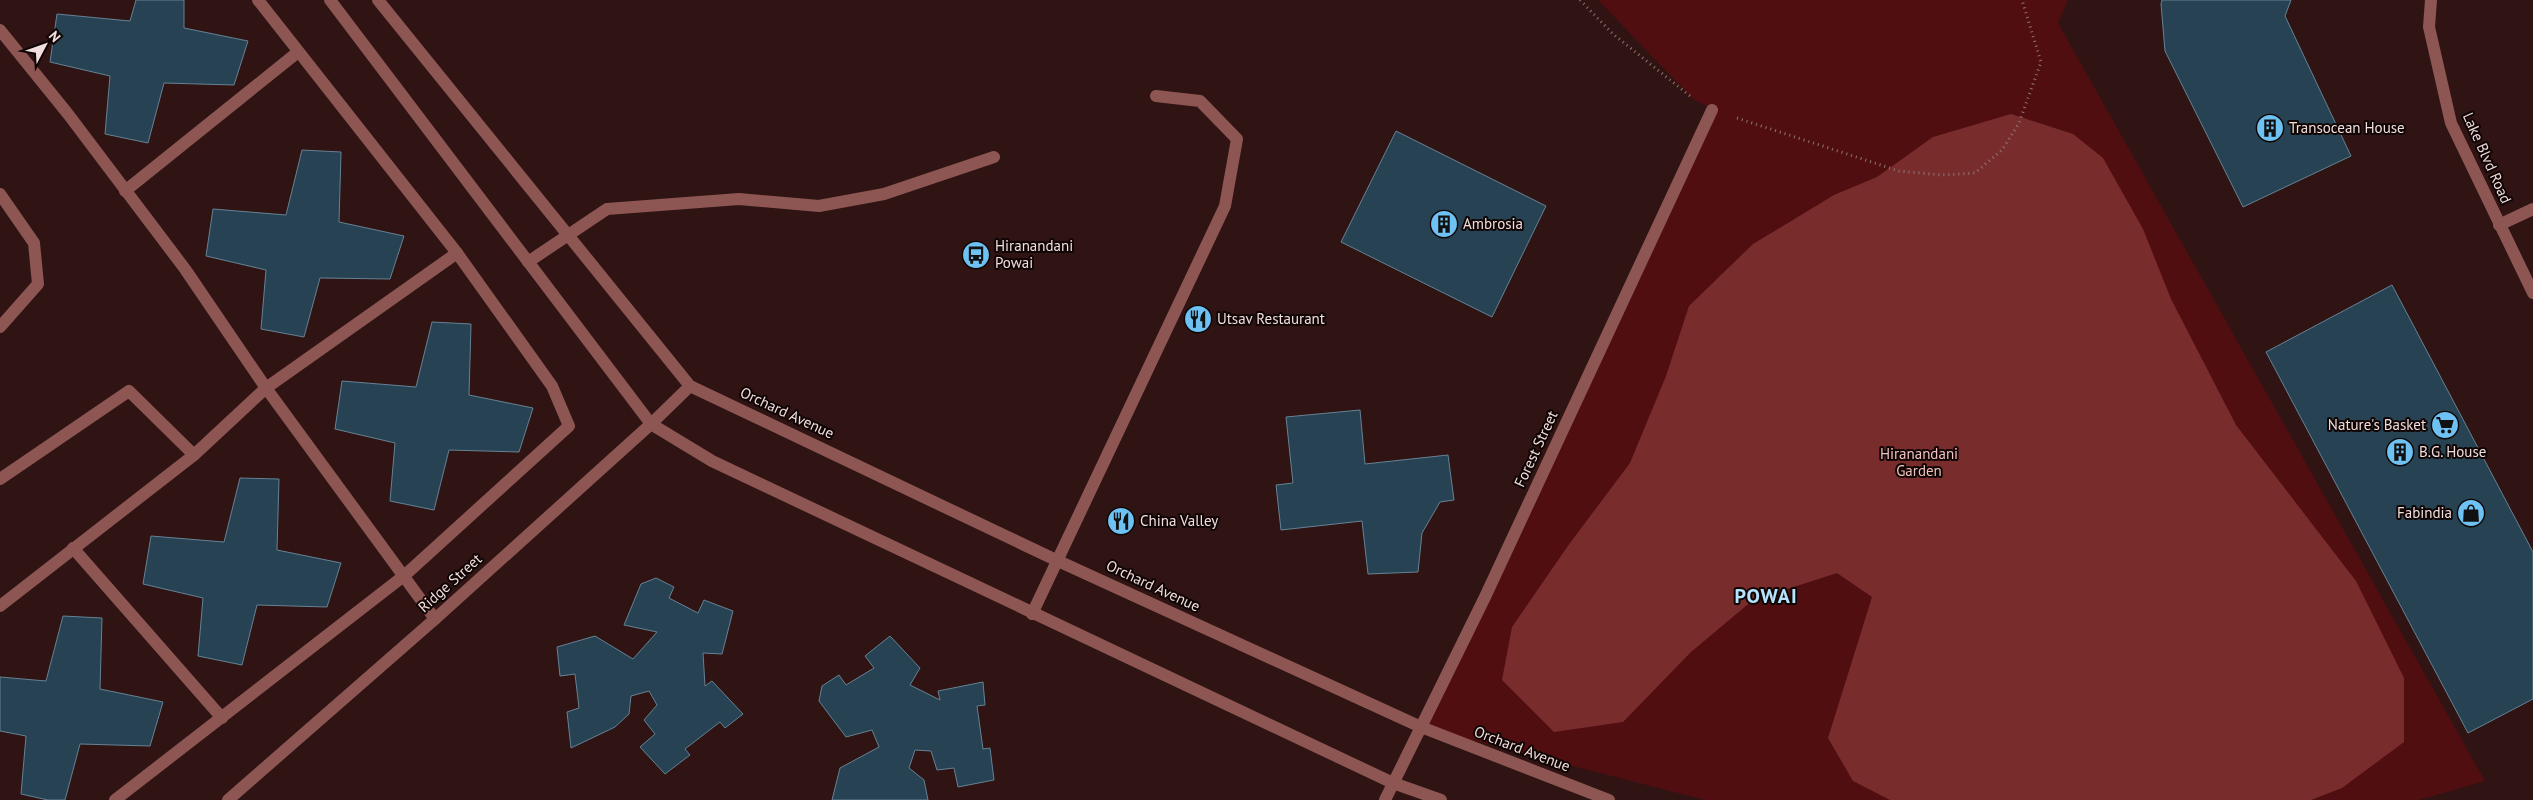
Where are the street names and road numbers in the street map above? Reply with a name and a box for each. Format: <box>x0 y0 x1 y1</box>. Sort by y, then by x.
street label: Lake Blvd Road <box>2459 109 2516 206</box>
street label: Orchard Avenue <box>737 383 837 443</box>
street label: Forest Street <box>1510 408 1562 490</box>
street label: Ridge Street <box>414 549 485 616</box>
street label: Orchard Avenue <box>1103 556 1203 616</box>
street label: Orchard Avenue <box>1471 722 1573 776</box>

